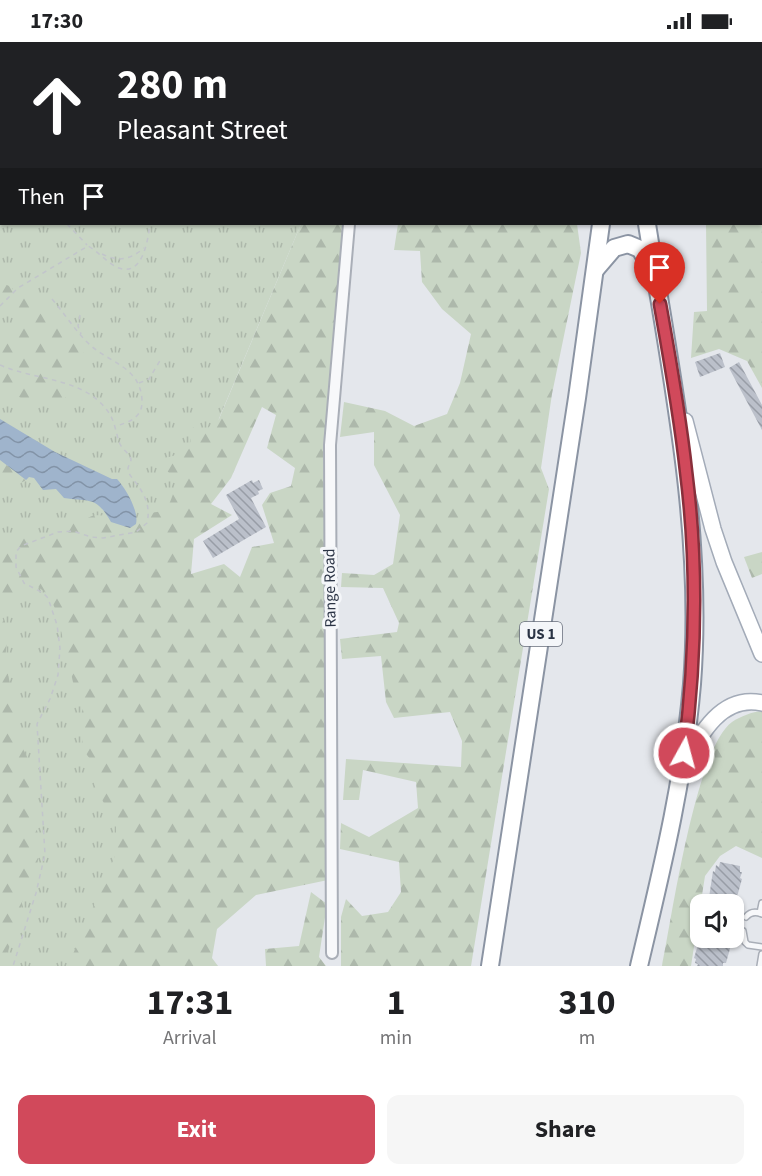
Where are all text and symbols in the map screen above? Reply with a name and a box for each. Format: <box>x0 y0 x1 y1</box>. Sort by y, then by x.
text: 17:30 <box>30 5 83 37</box>
text: 280 m <box>117 55 228 115</box>
icon: ahead <box>18 66 96 144</box>
text: Pleasant Street <box>117 111 288 150</box>
icon: arrive <box>77 180 110 213</box>
text: Then <box>18 181 65 213</box>
pin <box>634 242 685 304</box>
icon: arrive <box>643 251 676 284</box>
street label: Range Road <box>318 548 342 628</box>
road number: US 1 <box>520 622 562 646</box>
position arrow <box>652 721 716 785</box>
map controls <box>690 894 744 948</box>
button: sound <box>690 894 744 948</box>
text: 17:31 <box>146 977 233 1028</box>
text: 1 <box>386 977 405 1028</box>
text: 310 <box>559 977 616 1028</box>
text: Arrival <box>163 1024 217 1052</box>
text: min <box>380 1024 412 1052</box>
text: m <box>579 1024 595 1052</box>
button: Exit <box>18 1095 375 1164</box>
button: Share <box>387 1095 744 1164</box>

